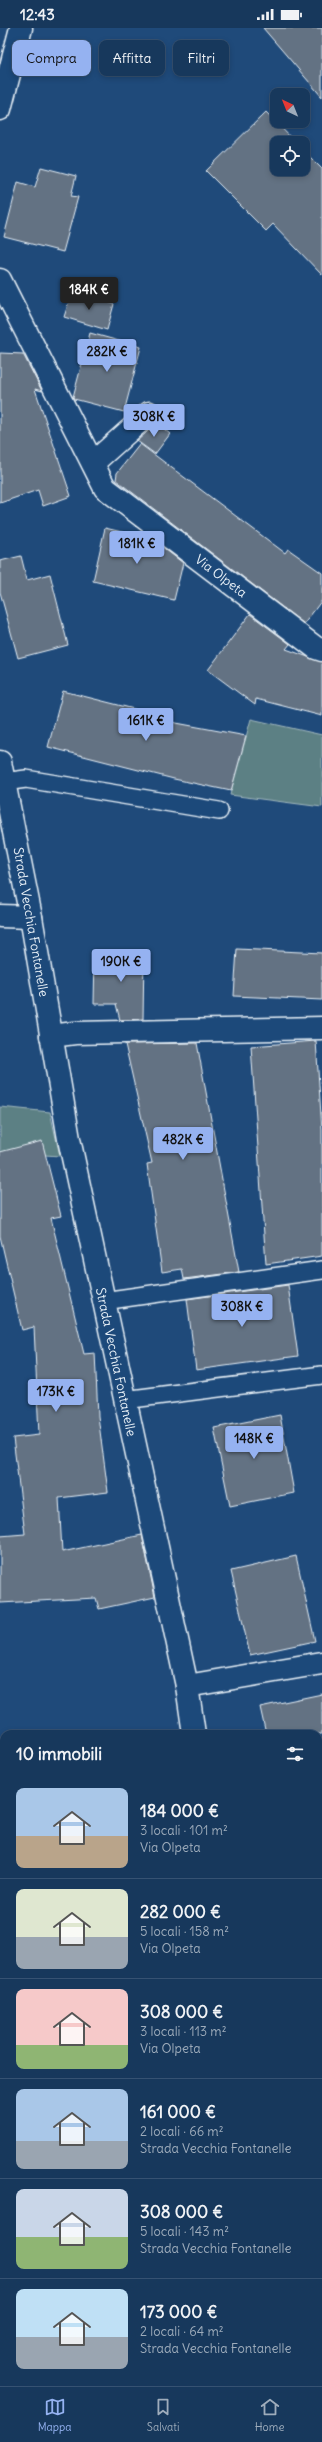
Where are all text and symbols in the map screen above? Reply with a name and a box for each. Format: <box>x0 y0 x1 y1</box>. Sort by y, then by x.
text: 12:43 <box>20 5 55 24</box>
chip: Compra <box>12 40 91 76</box>
chip: Affitta <box>99 40 165 76</box>
chip: Filtri <box>173 40 229 76</box>
north arrow <box>270 88 310 128</box>
map controls <box>270 88 310 176</box>
button: locate <box>270 136 310 176</box>
pin: 184K € <box>56 277 122 311</box>
text: 184K € <box>69 281 109 298</box>
pin: 282K € <box>74 339 140 373</box>
text: 282K € <box>86 343 128 360</box>
pin: 308K € <box>121 404 187 438</box>
text: 308K € <box>133 408 175 425</box>
pin: 181K € <box>104 531 170 565</box>
text: 181K € <box>118 535 156 552</box>
street label: Via Olpeta <box>192 551 250 601</box>
pin: 161K € <box>113 708 179 742</box>
text: 161K € <box>127 712 165 729</box>
street label: Strada Vecchia Fontanelle <box>9 846 53 998</box>
pin: 190K € <box>88 949 154 983</box>
text: 190K € <box>101 953 141 970</box>
pin: 482K € <box>150 1127 216 1161</box>
text: 482K € <box>162 1131 204 1148</box>
street label: Strada Vecchia Fontanelle <box>92 1286 140 1438</box>
pin: 308K € <box>209 1294 275 1328</box>
text: 308K € <box>221 1298 263 1315</box>
pin: 173K € <box>23 1379 89 1413</box>
text: 173K € <box>37 1383 75 1400</box>
pin: 148K € <box>221 1426 287 1460</box>
text: 148K € <box>234 1430 274 1447</box>
text: 10 immobili <box>16 1743 102 1765</box>
icon: filters <box>284 1743 306 1765</box>
text: 184 000 € <box>140 1800 219 1822</box>
icon: home <box>48 1804 96 1852</box>
text: 3 locali · 101 m² <box>140 1822 228 1839</box>
text: Via Olpeta <box>140 1839 201 1856</box>
text: 282 000 € <box>140 1901 221 1923</box>
icon: home <box>48 1905 96 1953</box>
text: 5 locali · 158 m² <box>140 1923 229 1940</box>
text: Via Olpeta <box>140 1940 201 1957</box>
text: 308 000 € <box>140 2001 223 2023</box>
icon: home <box>48 2005 96 2053</box>
text: 3 locali · 113 m² <box>140 2023 227 2040</box>
text: Via Olpeta <box>140 2040 201 2057</box>
text: 161 000 € <box>140 2101 216 2123</box>
icon: home <box>48 2105 96 2153</box>
text: 2 locali · 66 m² <box>140 2123 224 2140</box>
text: Strada Vecchia Fontanelle <box>140 2140 291 2157</box>
text: 308 000 € <box>140 2201 223 2223</box>
icon: home <box>48 2205 96 2253</box>
text: 5 locali · 143 m² <box>140 2223 229 2240</box>
text: Strada Vecchia Fontanelle <box>140 2240 291 2257</box>
text: 173 000 € <box>140 2301 217 2323</box>
icon: home <box>48 2305 96 2353</box>
text: 2 locali · 64 m² <box>140 2323 224 2340</box>
text: Strada Vecchia Fontanelle <box>140 2340 291 2357</box>
tab: Mappa <box>38 2396 72 2434</box>
tab: Salvati <box>147 2396 179 2434</box>
tab: Home <box>255 2396 284 2434</box>

